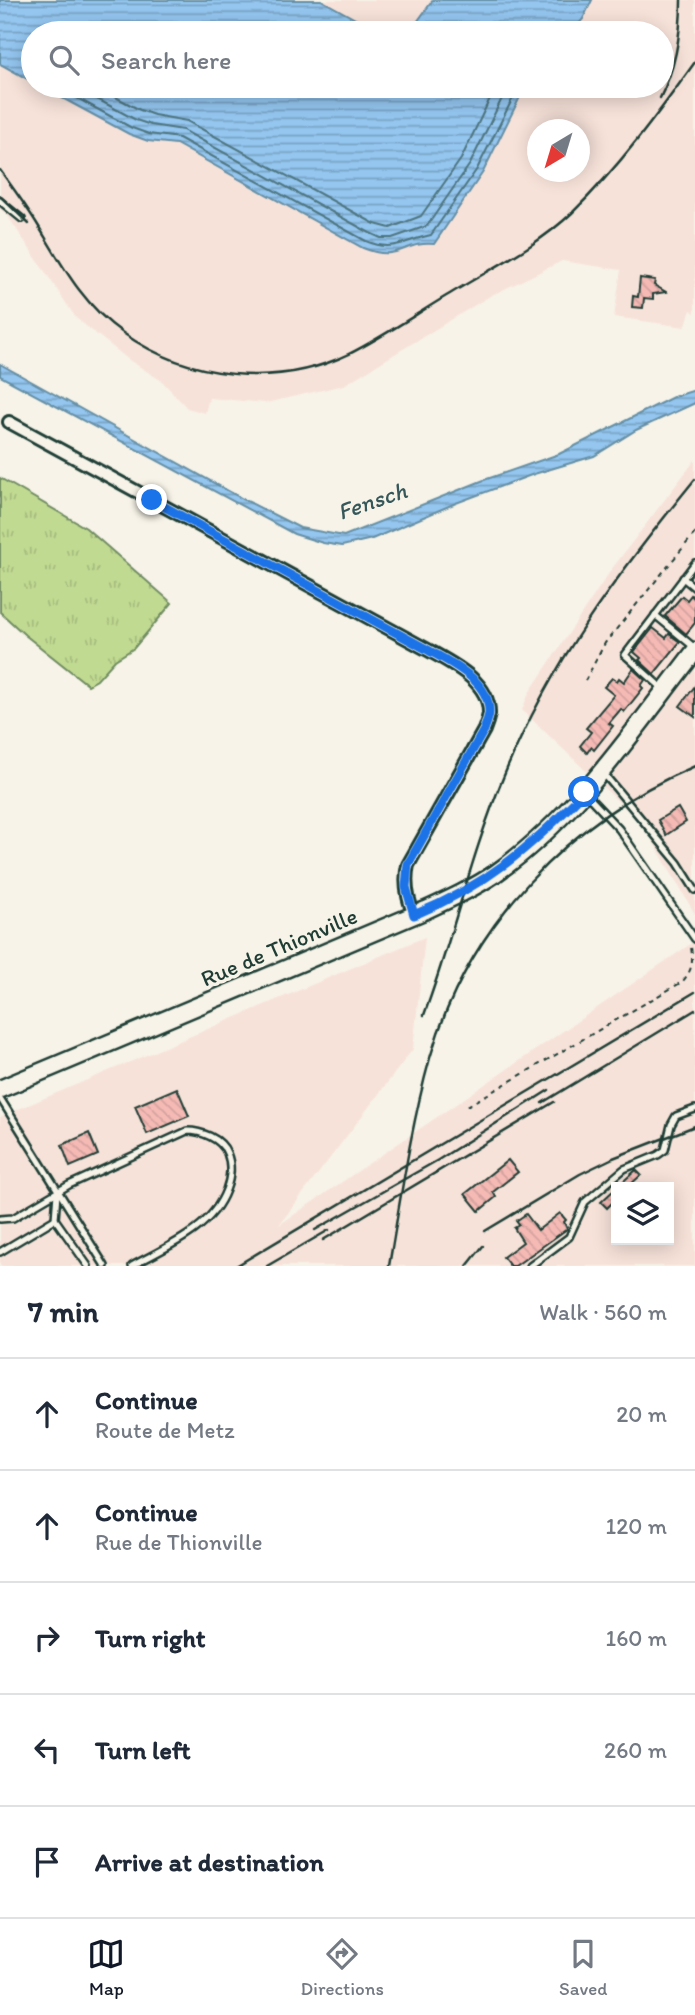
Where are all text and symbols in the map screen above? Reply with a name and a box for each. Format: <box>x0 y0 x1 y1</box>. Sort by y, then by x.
search box <box>21 21 674 98</box>
icon: search <box>45 41 83 79</box>
text: Search here <box>101 44 231 76</box>
north arrow <box>527 119 590 182</box>
water label: Fensch <box>333 475 411 526</box>
route end <box>136 484 167 515</box>
route start <box>568 776 599 807</box>
street label: Rue de Thionville <box>196 901 362 993</box>
map controls <box>611 1182 674 1245</box>
button: layers <box>611 1182 674 1245</box>
text: 7 min <box>28 1293 99 1330</box>
text: Walk · 560 m <box>539 1298 667 1326</box>
text: Continue <box>95 1384 198 1416</box>
icon: ahead <box>28 1395 66 1433</box>
text: 20 m <box>616 1400 667 1428</box>
text: Route de Metz <box>95 1416 235 1444</box>
text: Continue <box>95 1496 198 1528</box>
icon: ahead <box>28 1507 66 1545</box>
text: 120 m <box>606 1512 667 1540</box>
text: Rue de Thionville <box>95 1528 262 1556</box>
icon: right <box>28 1619 66 1657</box>
text: Turn right <box>95 1622 206 1654</box>
text: 160 m <box>605 1624 667 1652</box>
icon: left <box>28 1731 66 1769</box>
text: Turn left <box>95 1734 191 1766</box>
text: 260 m <box>604 1736 667 1764</box>
icon: arrive <box>28 1843 66 1881</box>
text: Arrive at destination <box>95 1846 324 1878</box>
tab: Map <box>87 1935 125 2000</box>
tab: Directions <box>300 1935 384 2000</box>
tab: Saved <box>559 1935 607 2000</box>

